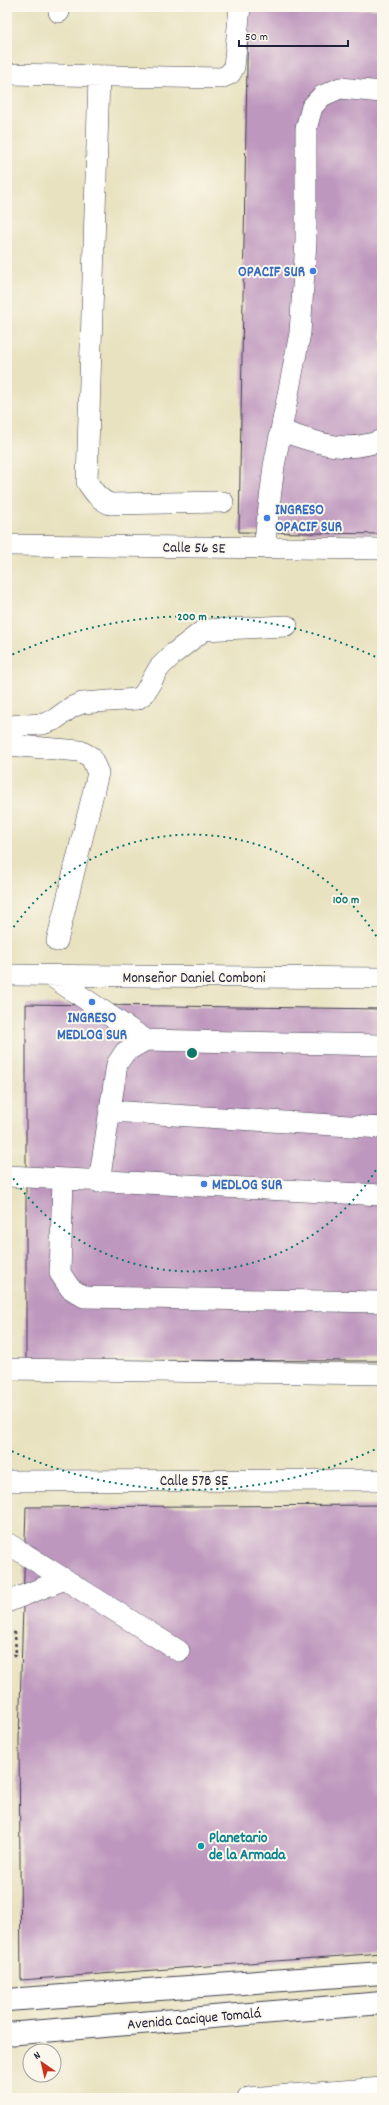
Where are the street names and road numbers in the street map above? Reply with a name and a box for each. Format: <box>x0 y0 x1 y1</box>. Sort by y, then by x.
street label: Calle 56 SE <box>162 537 226 561</box>
street label: Monseñor Daniel Comboni <box>122 968 266 990</box>
street label: Calle 57B SE <box>160 1471 228 1493</box>
street label: Avenida Cacique Tomalá <box>126 2003 263 2037</box>

